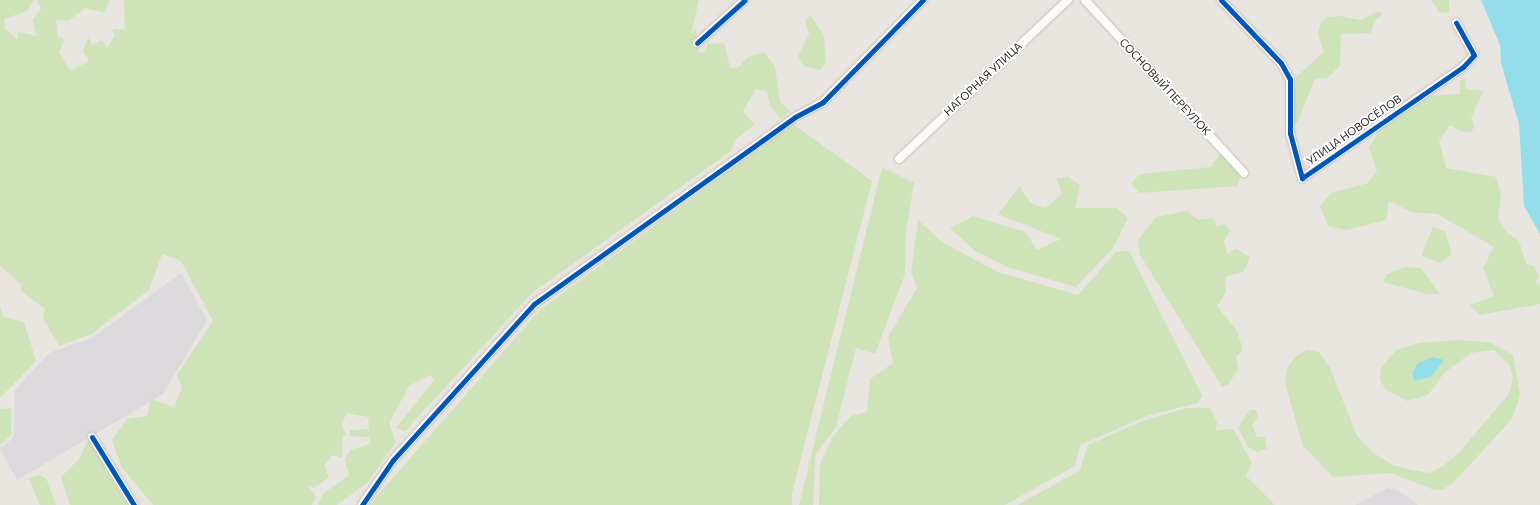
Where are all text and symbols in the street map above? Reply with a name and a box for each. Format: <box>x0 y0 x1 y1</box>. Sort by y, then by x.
street label: СОСНОВЫЙ ПЕРЕУЛОК <box>1117 36 1213 138</box>
street label: НАГОРНАЯ УЛИЦА <box>941 39 1025 119</box>
street label: УЛИЦА НОВОСЁЛОВ <box>1304 92 1404 168</box>

